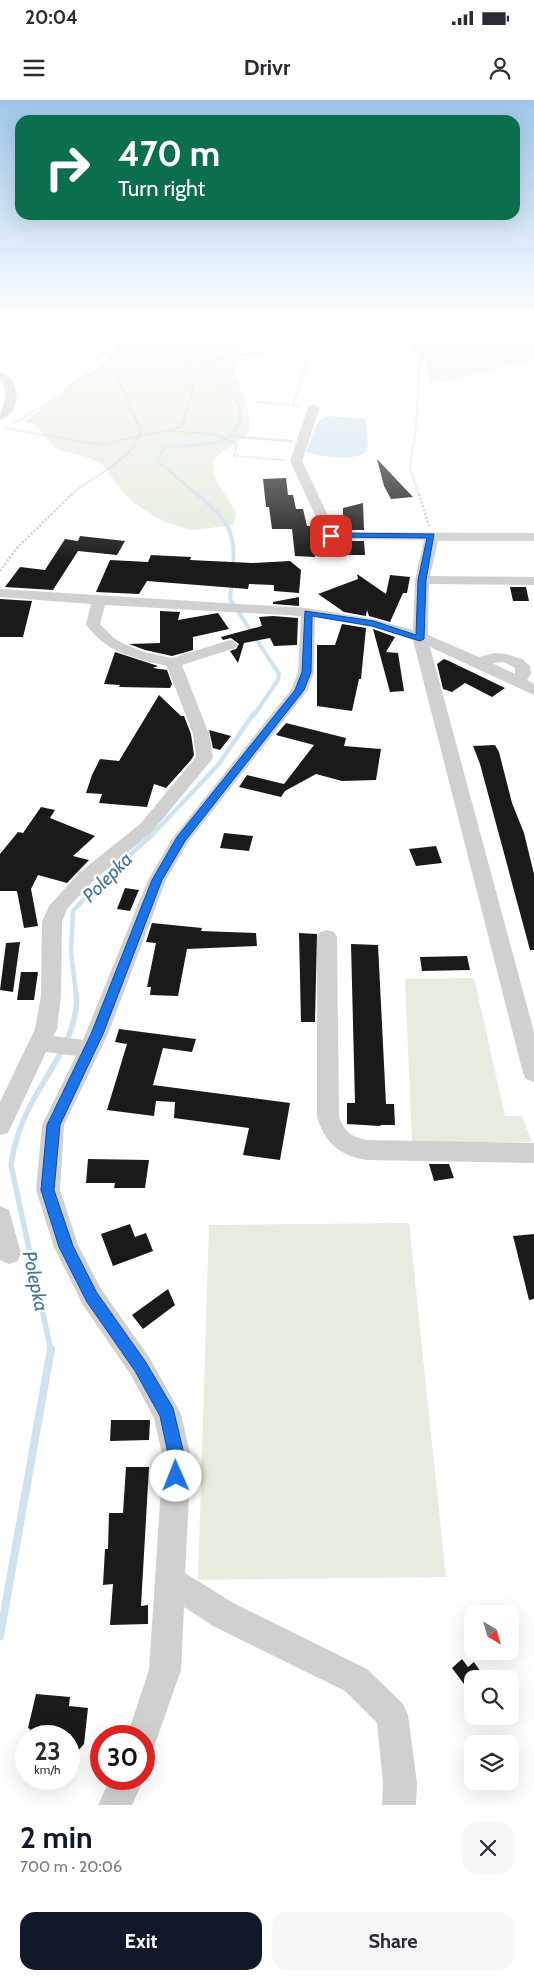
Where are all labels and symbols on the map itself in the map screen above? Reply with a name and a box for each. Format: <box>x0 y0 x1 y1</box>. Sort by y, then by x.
pin <box>310 515 352 557</box>
water label: Polepka <box>78 848 137 907</box>
water label: Polepka <box>18 1249 53 1313</box>
position arrow <box>149 1449 201 1501</box>
north arrow <box>464 1605 519 1660</box>
speed limit sign: 30 <box>90 1725 155 1790</box>

